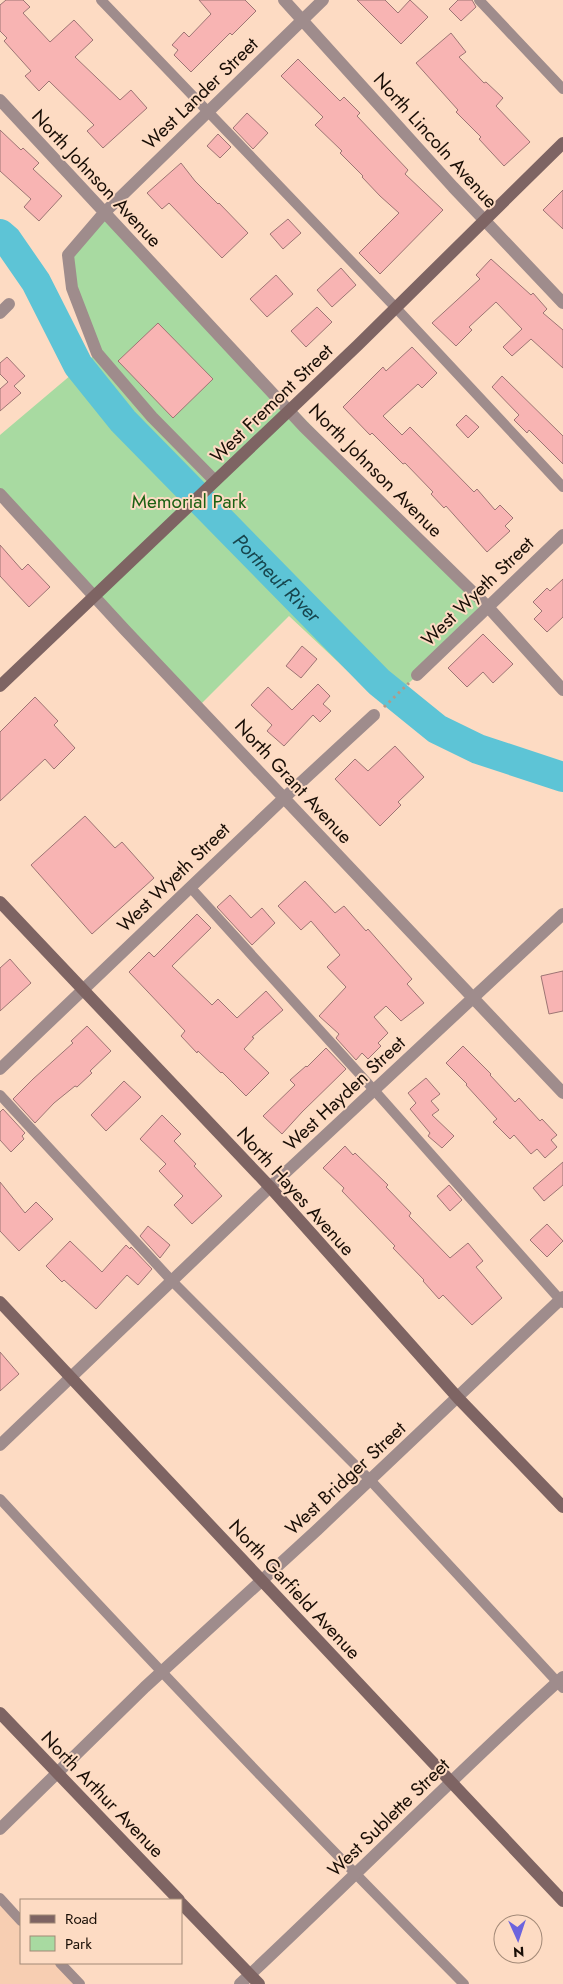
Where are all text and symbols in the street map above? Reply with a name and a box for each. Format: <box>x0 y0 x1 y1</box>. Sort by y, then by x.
street label: West Lander Street <box>137 31 264 155</box>
street label: North Lincoln Avenue <box>367 67 504 214</box>
street label: North Johnson Avenue <box>26 103 168 253</box>
street label: West Fremont Street <box>204 337 339 469</box>
street label: North Johnson Avenue <box>303 397 449 544</box>
park label: Memorial Park <box>132 488 247 515</box>
water label: Portneuf River <box>226 527 328 630</box>
street label: West Wyeth Street <box>415 530 540 652</box>
street label: North Grant Avenue <box>229 713 359 850</box>
street label: West Wyeth Street <box>111 816 236 938</box>
street label: West Hayden Street <box>277 1029 412 1157</box>
street label: North Hayes Avenue <box>230 1121 361 1262</box>
street label: West Bridger Street <box>279 1415 412 1541</box>
street label: North Garfield Avenue <box>223 1513 367 1665</box>
street label: North Arthur Avenue <box>35 1725 170 1864</box>
street label: West Sublette Street <box>321 1752 456 1883</box>
legend <box>20 1899 182 1964</box>
text: Road <box>65 1908 97 1930</box>
north arrow <box>493 1914 543 1964</box>
text: Park <box>65 1933 92 1955</box>
text: N <box>513 1942 525 1962</box>

